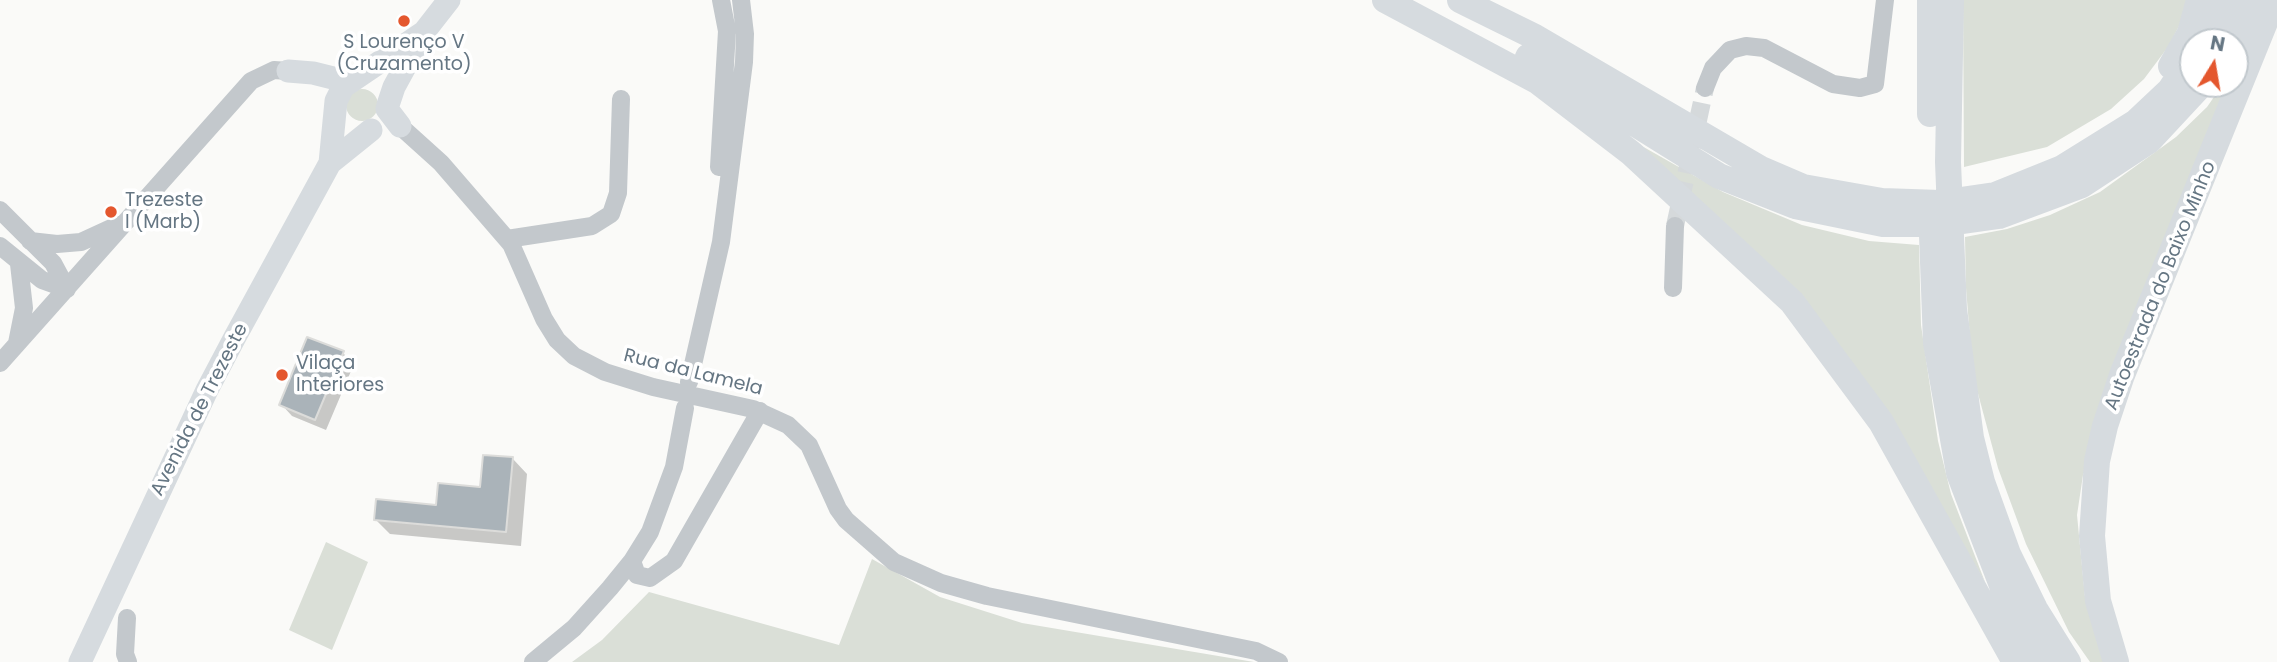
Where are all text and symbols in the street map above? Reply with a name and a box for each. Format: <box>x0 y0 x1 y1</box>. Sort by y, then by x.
marker: S Lourenço V (Cruzamento) <box>396 13 412 29</box>
north arrow <box>2179 28 2249 98</box>
text: N <box>2208 29 2227 58</box>
place label: S Lourenço V (Cruzamento) <box>336 32 472 76</box>
street label: Autoestrada do Baixo Minho <box>2101 158 2221 414</box>
place label: Trezeste I (Marb) <box>125 190 203 234</box>
marker: Trezeste I (Marb) <box>103 204 119 220</box>
street label: Avenida de Trezeste <box>147 320 253 500</box>
street label: Rua da Lamela <box>621 345 765 401</box>
place label: Vilaça Interiores <box>296 353 384 397</box>
marker: Vilaça Interiores <box>274 367 290 383</box>

